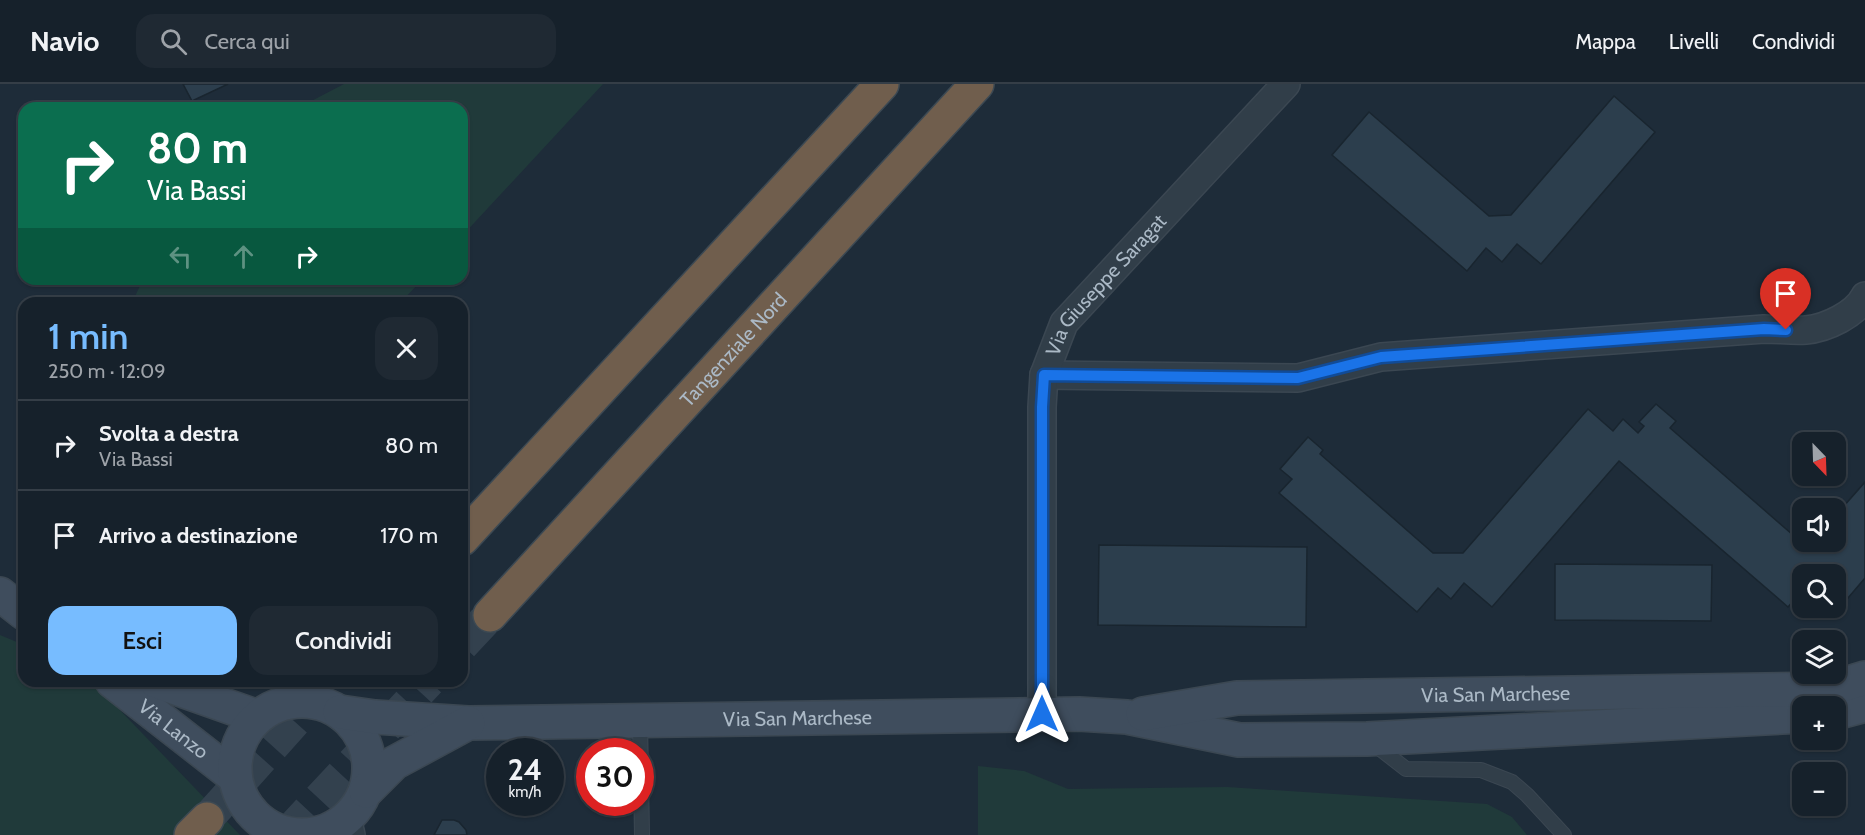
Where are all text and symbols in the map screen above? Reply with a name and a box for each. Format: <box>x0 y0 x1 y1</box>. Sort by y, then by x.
search box <box>136 14 556 68</box>
text: Navio <box>30 24 100 58</box>
icon: search <box>157 25 190 58</box>
text: Cerca qui <box>205 28 290 55</box>
text: Mappa <box>1575 29 1636 54</box>
text: Livelli <box>1669 29 1719 54</box>
text: Condividi <box>1752 29 1835 54</box>
text: 80 m <box>147 122 248 174</box>
icon: right <box>48 126 126 204</box>
text: Via Bassi <box>147 174 247 207</box>
street label: Via Giuseppe Saragat <box>1041 209 1171 359</box>
icon: left <box>164 240 197 273</box>
icon: ahead <box>227 240 260 273</box>
icon: right <box>290 240 323 273</box>
pin <box>1760 268 1811 330</box>
icon: arrive <box>1769 277 1802 310</box>
street label: Tangenziale Nord <box>675 288 792 412</box>
text: 1 min <box>48 314 128 358</box>
button: close <box>375 317 438 380</box>
text: 250 m · 12:09 <box>48 359 166 383</box>
text: Svolta a destra <box>99 420 239 447</box>
icon: right <box>48 429 81 462</box>
text: 80 m <box>385 432 438 459</box>
north arrow <box>1792 432 1846 486</box>
map controls <box>1792 432 1846 816</box>
text: Via Bassi <box>99 447 173 471</box>
button: sound <box>1792 498 1846 552</box>
icon: arrive <box>48 519 81 552</box>
text: Arrivo a destinazione <box>99 522 297 549</box>
text: 170 m <box>380 522 438 549</box>
button: search <box>1792 564 1846 618</box>
button: Esci <box>48 606 237 675</box>
button: Condividi <box>249 606 438 675</box>
button: layers <box>1792 630 1846 684</box>
street label: Via San Marchese <box>1421 681 1570 707</box>
position arrow <box>1010 682 1074 746</box>
street label: Via Lanzo <box>134 694 213 764</box>
button: + <box>1792 696 1846 750</box>
street label: Via San Marchese <box>723 705 872 731</box>
speed limit sign: 30 <box>576 738 654 816</box>
text: 24 <box>508 751 542 788</box>
button: − <box>1792 762 1846 816</box>
text: km/h <box>509 783 541 801</box>

